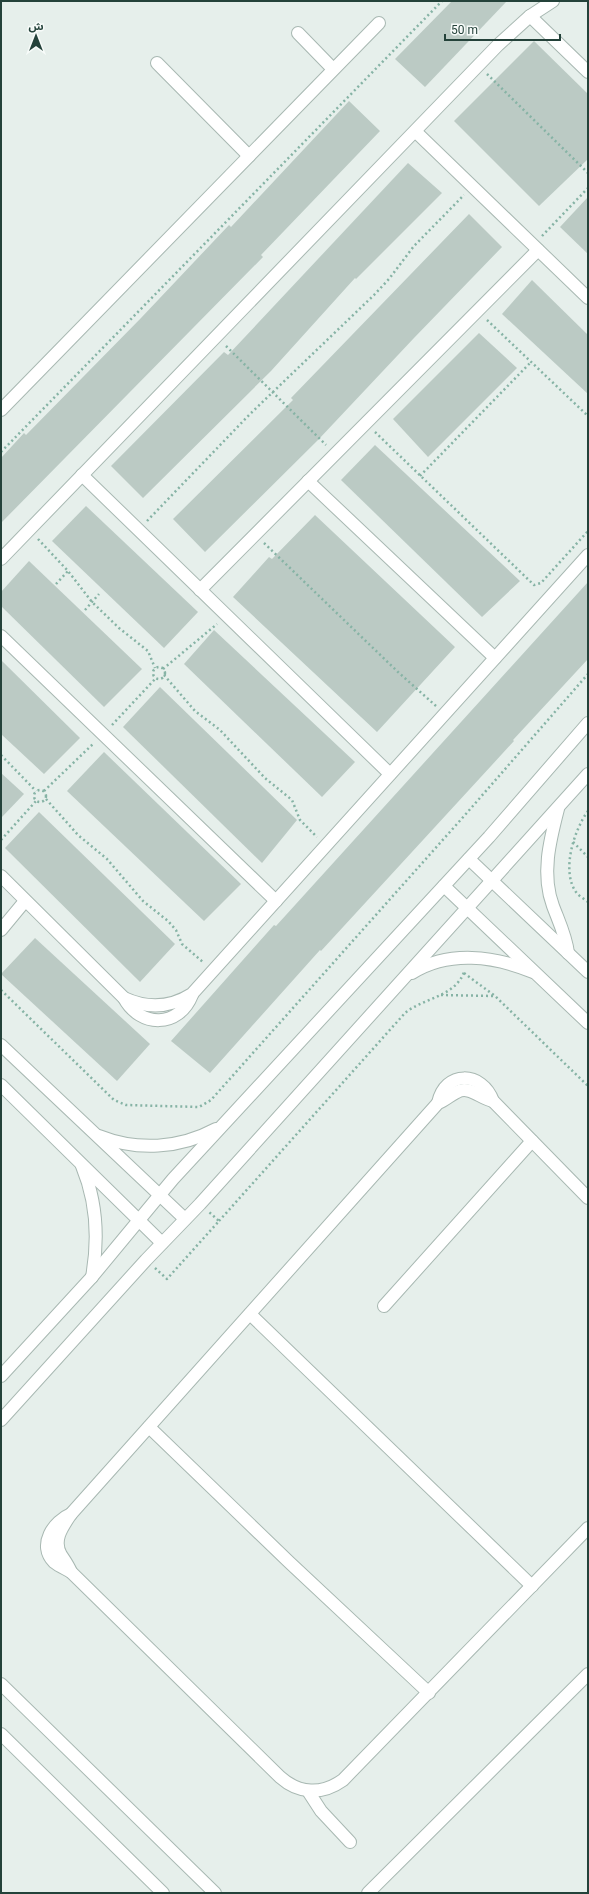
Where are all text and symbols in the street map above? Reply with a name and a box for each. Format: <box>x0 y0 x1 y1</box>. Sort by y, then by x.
north arrow <box>16 16 56 56</box>
scale bar <box>445 16 560 42</box>
text: ش <box>28 20 44 33</box>
text: 50 m <box>451 23 478 37</box>

